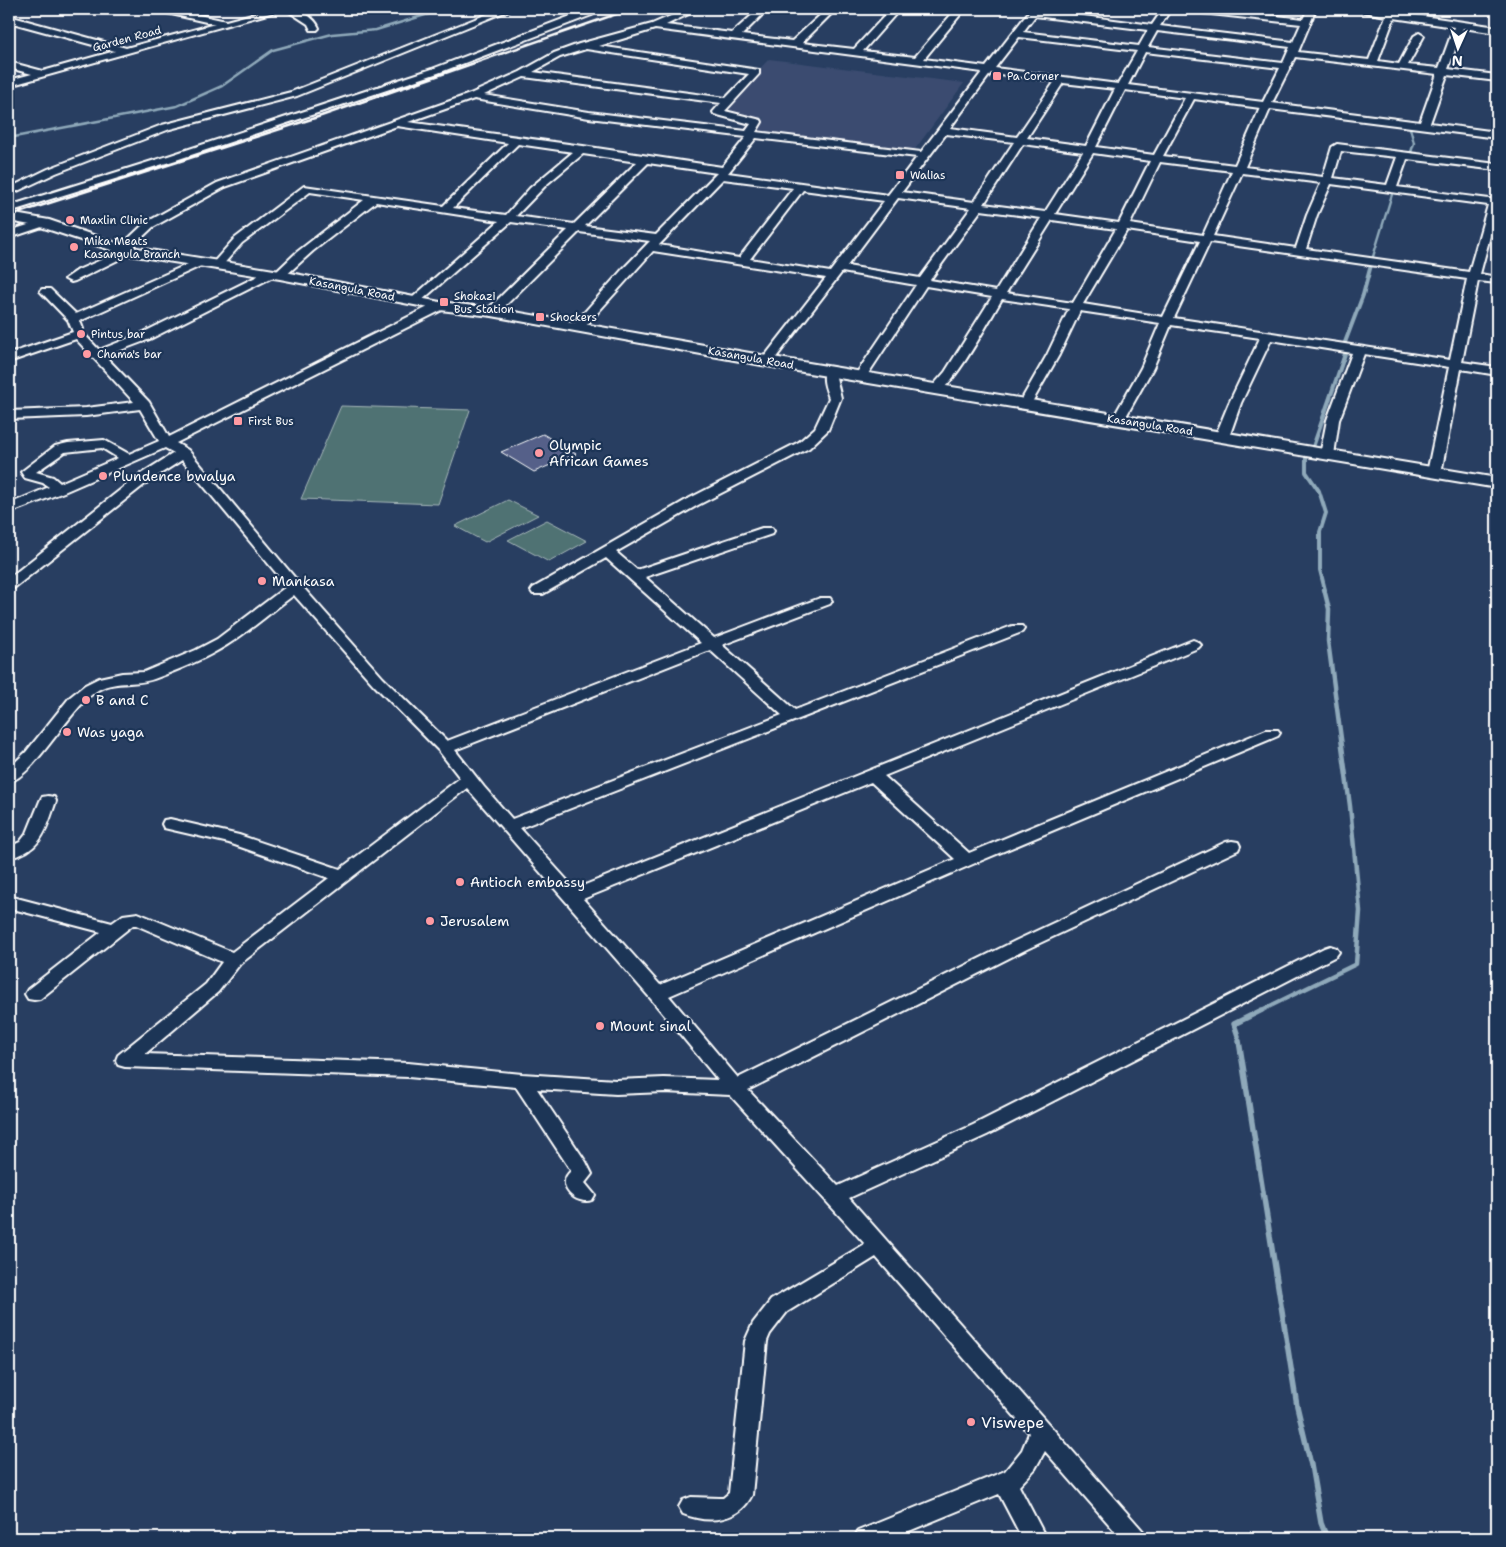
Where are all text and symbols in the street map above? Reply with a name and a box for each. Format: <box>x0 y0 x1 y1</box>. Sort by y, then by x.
north arrow <box>1434 22 1484 72</box>
street label: Garden Road <box>91 23 163 55</box>
text: N <box>1451 52 1463 70</box>
place label: Pa Corner <box>1007 69 1059 84</box>
marker: Pa Corner <box>991 70 1003 82</box>
place label: Walias <box>910 168 945 183</box>
marker: Walias <box>894 169 906 181</box>
place label: Maxlin Clinic <box>80 213 148 228</box>
marker: Maxlin Clinic <box>64 214 76 226</box>
place label: Mika Meats Kasangula Branch <box>84 234 180 262</box>
marker: Mika Meats Kasangula Branch <box>68 241 80 253</box>
street label: Kasangula Road <box>308 273 396 305</box>
place label: Shokazi Bus Station <box>454 289 514 317</box>
marker: Shokazi Bus Station <box>438 296 450 308</box>
place label: Shockers <box>550 310 597 325</box>
marker: Shockers <box>534 311 546 323</box>
place label: Pintus bar <box>91 327 145 342</box>
marker: Pintus bar <box>75 328 87 340</box>
street label: Kasangula Road <box>707 343 795 373</box>
place label: Chama's bar <box>97 347 162 362</box>
marker: Chama's bar <box>81 348 93 360</box>
street label: Kasangula Road <box>1106 411 1194 439</box>
place label: First Bus <box>248 414 294 429</box>
marker: First Bus <box>232 415 244 427</box>
place label: Olympic African Games <box>549 436 649 470</box>
marker: Olympic African Games <box>533 447 545 459</box>
place label: Plundence bwalya <box>113 467 236 485</box>
marker: Plundence bwalya <box>97 470 109 482</box>
place label: Mankasa <box>272 572 335 590</box>
marker: Mankasa <box>256 575 268 587</box>
place label: B and C <box>96 691 149 709</box>
marker: B and C <box>80 694 92 706</box>
place label: Was yaga <box>77 723 144 741</box>
marker: Was yaga <box>61 726 73 738</box>
place label: Antioch embassy <box>470 873 585 891</box>
marker: Antioch embassy <box>454 876 466 888</box>
place label: Jerusalem <box>440 912 509 930</box>
marker: Jerusalem <box>424 915 436 927</box>
place label: Mount sinal <box>610 1017 692 1035</box>
marker: Mount sinal <box>594 1020 606 1032</box>
place label: Viswepe <box>981 1412 1044 1433</box>
marker: Viswepe <box>965 1416 977 1428</box>

